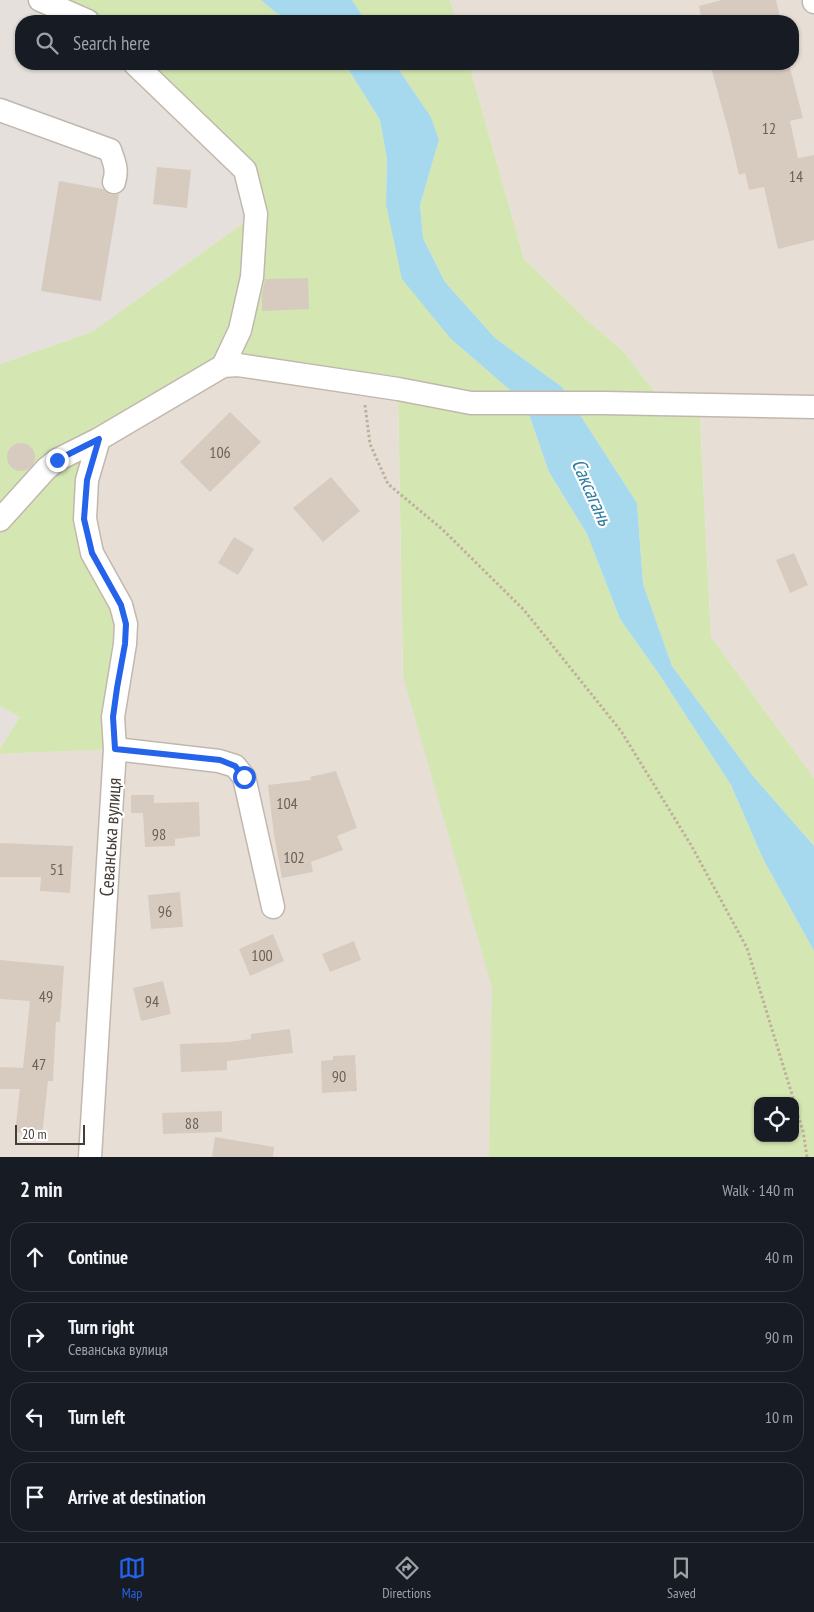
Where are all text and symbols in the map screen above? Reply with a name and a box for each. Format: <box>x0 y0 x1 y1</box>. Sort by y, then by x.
search box <box>15 15 799 70</box>
icon: search <box>33 29 61 57</box>
text: Search here <box>73 31 150 55</box>
house number: 12 <box>762 118 776 138</box>
house number: 14 <box>789 166 803 186</box>
house number: 106 <box>209 442 231 462</box>
route end <box>46 449 69 472</box>
water label: Саксагань <box>566 455 619 531</box>
route start <box>233 766 256 789</box>
street label: Севанська вулиця <box>94 777 126 897</box>
house number: 104 <box>276 793 298 813</box>
house number: 98 <box>152 824 166 844</box>
house number: 102 <box>283 847 305 867</box>
house number: 51 <box>50 859 64 879</box>
house number: 96 <box>158 901 172 921</box>
house number: 100 <box>251 945 273 965</box>
house number: 49 <box>39 986 53 1006</box>
house number: 94 <box>145 991 159 1011</box>
house number: 47 <box>32 1054 46 1074</box>
house number: 90 <box>332 1066 346 1086</box>
map controls <box>754 1097 799 1142</box>
button: locate <box>754 1097 799 1142</box>
house number: 88 <box>185 1113 199 1133</box>
scale bar <box>15 1122 85 1145</box>
text: 20 m <box>22 1125 47 1143</box>
text: 2 min <box>20 1176 62 1203</box>
text: Walk · 140 m <box>722 1180 794 1200</box>
icon: ahead <box>21 1243 49 1271</box>
text: Continue <box>68 1245 128 1269</box>
text: 40 m <box>765 1247 793 1267</box>
text: Turn right <box>68 1315 134 1339</box>
icon: right <box>21 1323 49 1351</box>
text: 90 m <box>765 1327 793 1347</box>
text: Севанська вулиця <box>68 1339 168 1359</box>
icon: left <box>21 1403 49 1431</box>
text: Turn left <box>68 1405 125 1429</box>
text: 10 m <box>765 1407 793 1427</box>
icon: arrive <box>21 1483 49 1511</box>
text: Arrive at destination <box>68 1485 206 1509</box>
tab: Map <box>118 1554 146 1602</box>
tab: Directions <box>382 1554 431 1602</box>
tab: Saved <box>667 1554 696 1602</box>

